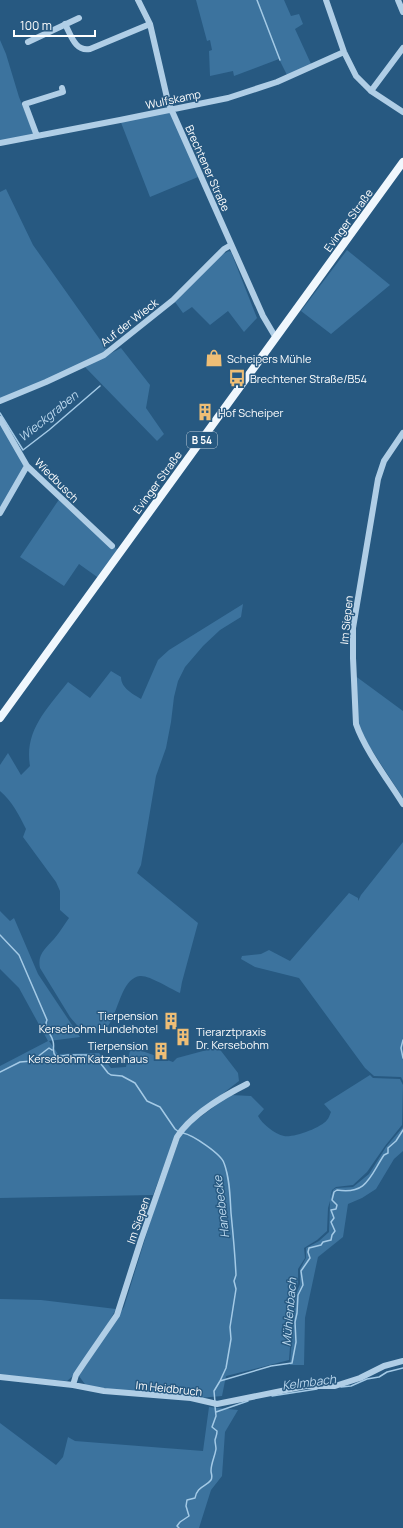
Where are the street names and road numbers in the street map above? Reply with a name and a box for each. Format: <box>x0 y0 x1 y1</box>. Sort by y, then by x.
street label: Wulfskamp <box>144 86 202 112</box>
street label: Brechtener Straße <box>182 122 234 214</box>
street label: Evinger Straße <box>320 185 376 254</box>
street label: Auf der Wieck <box>97 294 161 349</box>
road number: B 54 <box>187 432 217 448</box>
street label: Evinger Straße <box>129 447 185 516</box>
street label: Wiedbusch <box>32 455 82 505</box>
street label: Im Siepen <box>336 595 356 645</box>
street label: Im Siepen <box>123 1194 153 1246</box>
street label: Im Heidbruch <box>135 1377 203 1399</box>

